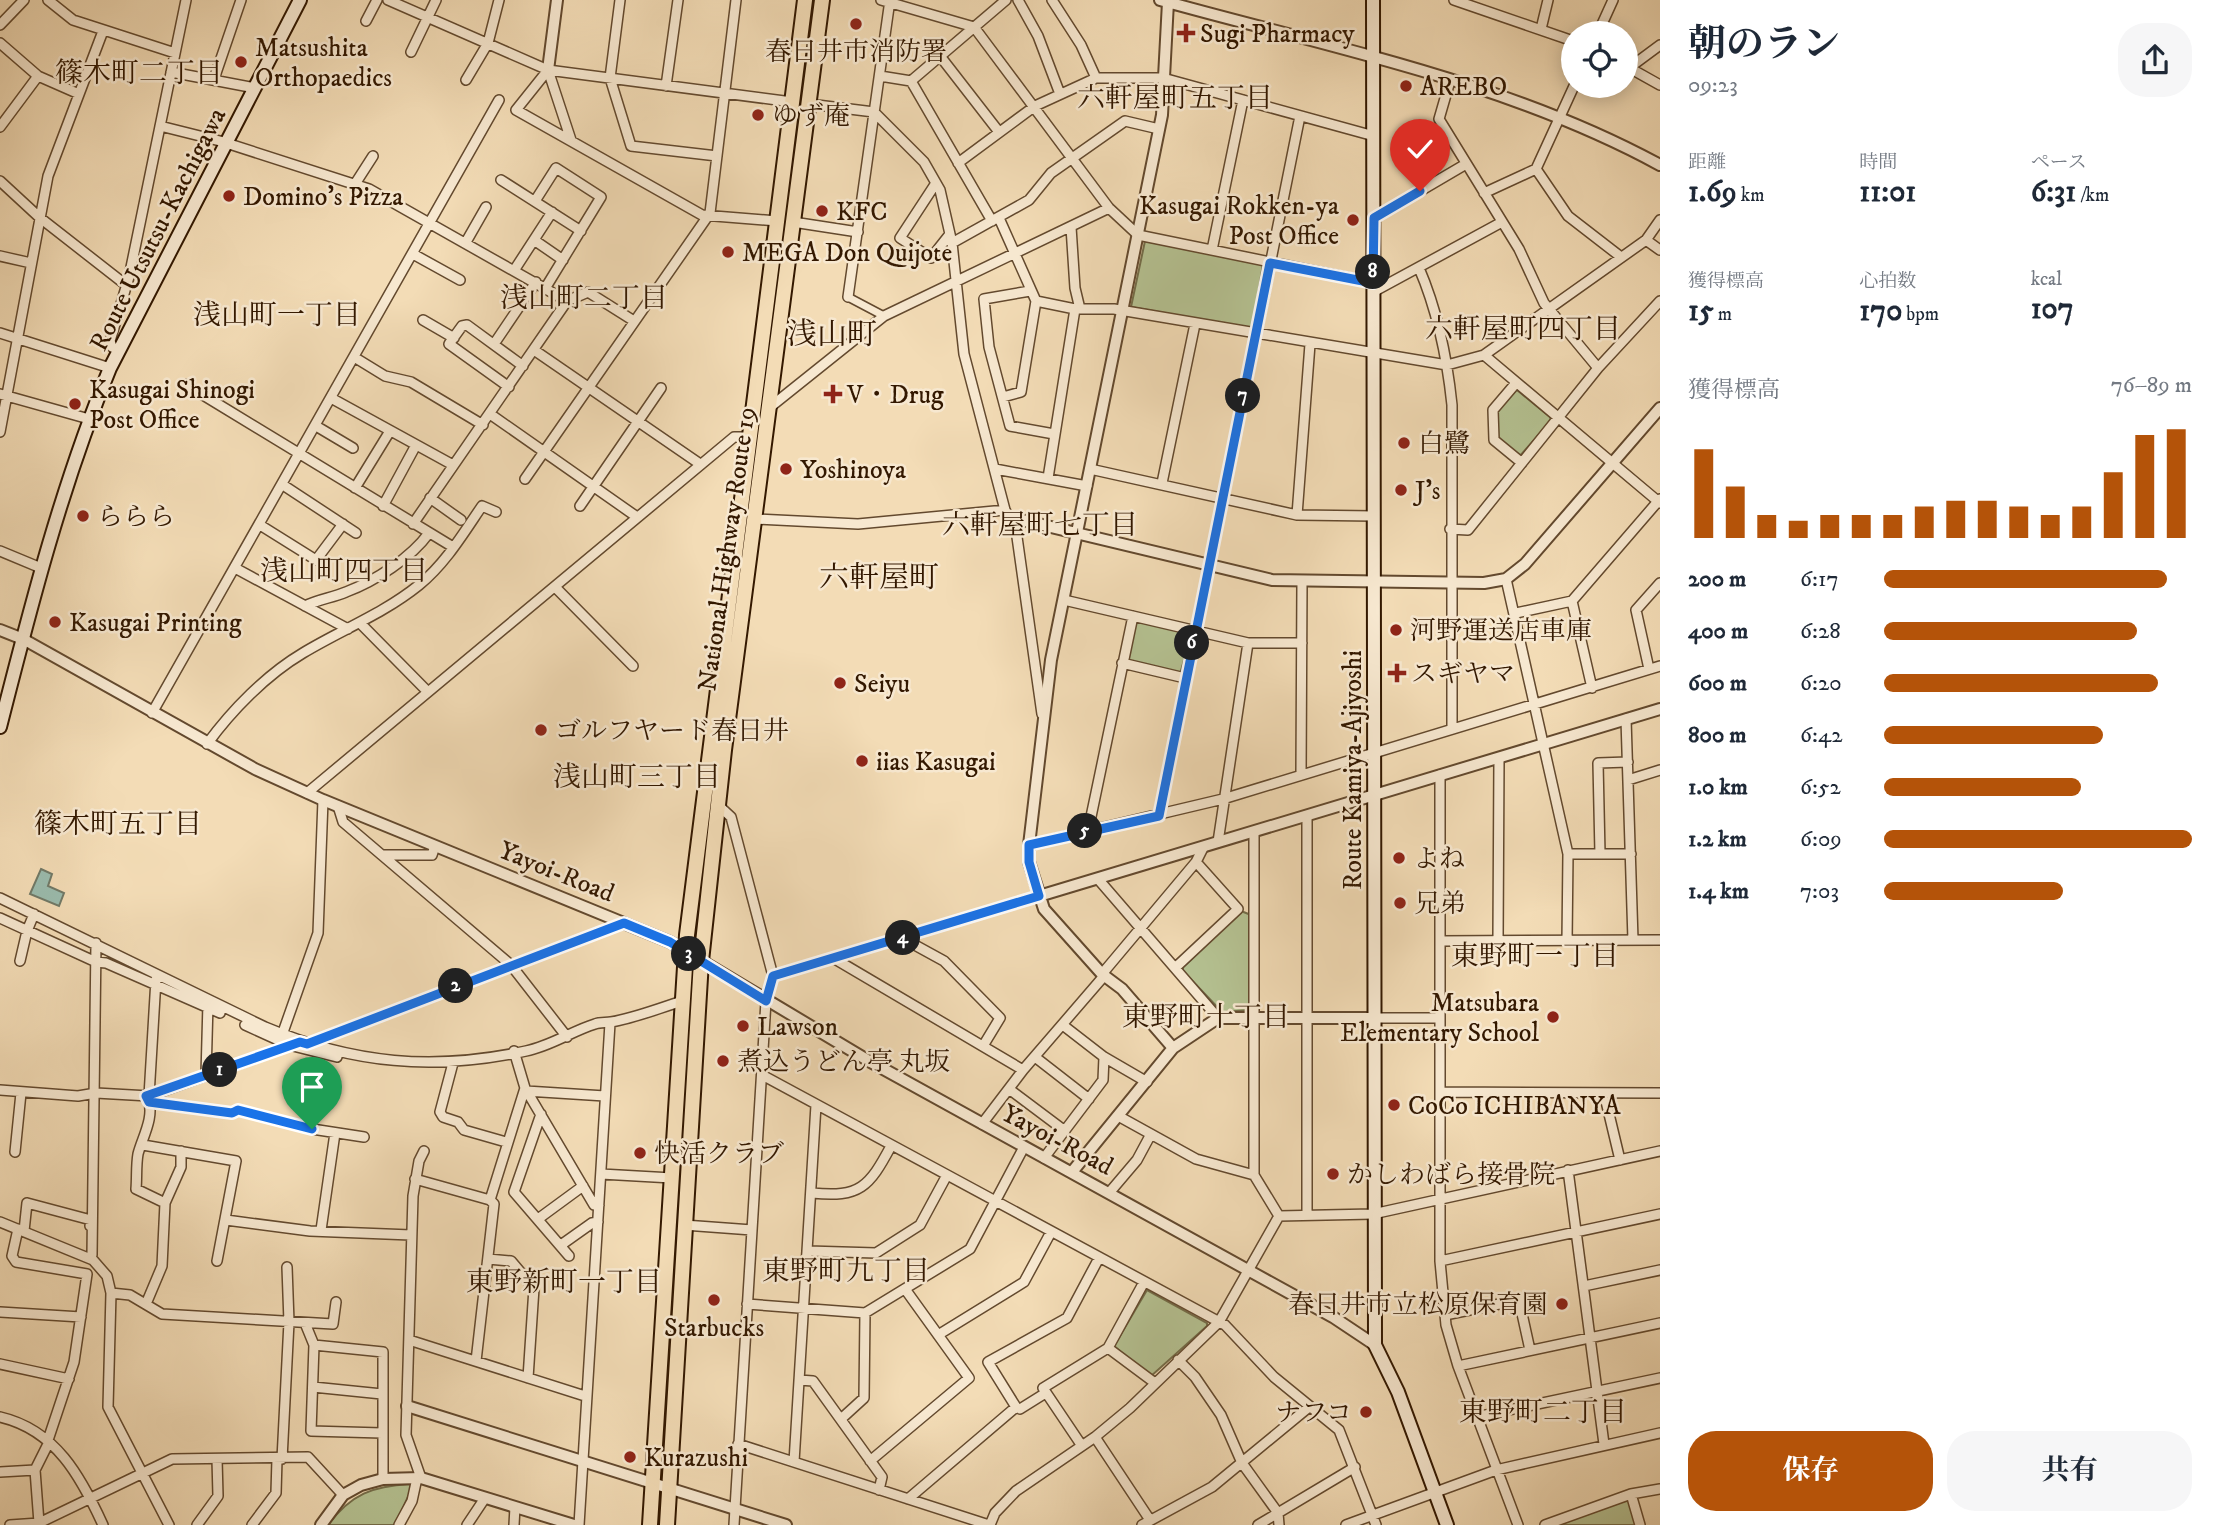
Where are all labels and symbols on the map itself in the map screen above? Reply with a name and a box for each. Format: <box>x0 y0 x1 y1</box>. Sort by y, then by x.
marker: 春日井市消防署 <box>848 16 864 32</box>
place label: Sugi Pharmacy <box>1200 18 1355 51</box>
marker: Sugi Pharmacy <box>1178 25 1194 41</box>
place label: Matsushita Orthopaedics <box>255 32 392 95</box>
place label: 春日井市消防署 <box>765 36 947 69</box>
marker: Matsushita Orthopaedics <box>233 54 249 70</box>
district label: 篠木町二丁目 <box>55 56 223 91</box>
place label: AREBO <box>1420 71 1507 104</box>
marker: AREBO <box>1398 78 1414 94</box>
district label: 六軒屋町五丁目 <box>1077 81 1273 116</box>
place label: ゆず庵 <box>772 100 850 133</box>
street label: Route Utsutsu-Kachigawa <box>83 103 234 357</box>
marker: ゆず庵 <box>750 107 766 123</box>
pin <box>1390 119 1450 191</box>
place label: Domino's Pizza <box>243 181 403 214</box>
marker: Domino's Pizza <box>221 188 237 204</box>
place label: Kasugai Rokken-ya Post Office <box>1139 190 1339 253</box>
place label: KFC <box>836 196 888 229</box>
marker: KFC <box>814 203 830 219</box>
marker: Kasugai Rokken-ya Post Office <box>1345 212 1361 228</box>
place label: MEGA Don Quijote <box>742 237 952 270</box>
marker: MEGA Don Quijote <box>720 244 736 260</box>
pin: 8 <box>1356 254 1390 290</box>
district label: 浅山町二丁目 <box>500 281 668 316</box>
district label: 浅山町一丁目 <box>193 298 361 333</box>
district label: 六軒屋町四丁目 <box>1425 312 1621 347</box>
district label: 浅山町 <box>787 317 877 354</box>
place label: Kasugai Shinogi Post Office <box>89 374 255 437</box>
pin: 7 <box>1226 378 1260 414</box>
place label: V・Drug <box>846 379 944 412</box>
marker: V・Drug <box>825 386 841 402</box>
marker: Kasugai Shinogi Post Office <box>67 396 83 412</box>
street label: National Highway Route 19 <box>691 405 764 694</box>
place label: 白鷺 <box>1418 428 1470 461</box>
marker: 白鷺 <box>1396 435 1412 451</box>
place label: Yoshinoya <box>800 454 906 487</box>
marker: Yoshinoya <box>778 461 794 477</box>
place label: J's <box>1413 475 1440 508</box>
marker: J's <box>1393 482 1409 498</box>
place label: ららら <box>97 501 175 534</box>
marker: ららら <box>75 508 91 524</box>
district label: 六軒屋町七丁目 <box>942 508 1138 543</box>
district label: 浅山町四丁目 <box>260 554 428 589</box>
district label: 六軒屋町 <box>819 560 939 597</box>
place label: Kasugai Printing <box>69 607 242 640</box>
marker: Kasugai Printing <box>47 614 63 630</box>
place label: 河野運送店車庫 <box>1410 615 1592 648</box>
marker: 河野運送店車庫 <box>1388 622 1404 638</box>
pin: 6 <box>1174 626 1210 660</box>
street label: Route Kamiya-Ajiyoshi <box>1337 650 1370 890</box>
place label: スギヤマ <box>1411 658 1515 691</box>
marker: スギヤマ <box>1389 665 1405 681</box>
place label: Seiyu <box>854 668 910 701</box>
marker: Seiyu <box>832 675 848 691</box>
place label: ゴルフヤード春日井 <box>555 715 789 748</box>
marker: ゴルフヤード春日井 <box>533 722 549 738</box>
place label: iias Kasugai <box>876 746 996 779</box>
marker: iias Kasugai <box>854 753 870 769</box>
district label: 浅山町三丁目 <box>553 760 721 795</box>
district label: 篠木町五丁目 <box>34 807 202 842</box>
pin: 5 <box>1068 814 1102 848</box>
street label: Yayoi-Road <box>494 834 619 910</box>
place label: よね <box>1413 843 1465 876</box>
marker: よね <box>1391 850 1407 866</box>
place label: 兄弟 <box>1414 888 1466 921</box>
marker: 兄弟 <box>1392 895 1408 911</box>
pin: 4 <box>886 920 920 956</box>
pin: 3 <box>672 936 706 972</box>
district label: 東野町一丁目 <box>1451 939 1619 974</box>
pin: 2 <box>438 968 474 1004</box>
place label: Matsubara Elementary School <box>1340 987 1539 1050</box>
district label: 東野町十丁目 <box>1122 1000 1290 1035</box>
marker: Matsubara Elementary School <box>1545 1009 1561 1025</box>
place label: Lawson <box>757 1011 839 1044</box>
marker: Lawson <box>735 1018 751 1034</box>
place label: 煮込うどん亭 丸坂 <box>737 1046 951 1079</box>
pin: 1 <box>202 1052 238 1088</box>
marker: 煮込うどん亭 丸坂 <box>715 1053 731 1069</box>
pin <box>282 1057 342 1129</box>
place label: CoCo ICHIBANYA <box>1408 1090 1621 1123</box>
street label: Yayoi-Road <box>996 1097 1119 1183</box>
marker: CoCo ICHIBANYA <box>1386 1097 1402 1113</box>
place label: 快活クラブ <box>654 1138 784 1171</box>
marker: 快活クラブ <box>632 1145 648 1161</box>
place label: かしわばら接骨院 <box>1347 1159 1555 1192</box>
marker: かしわばら接骨院 <box>1325 1166 1341 1182</box>
district label: 東野町九丁目 <box>762 1254 930 1289</box>
district label: 東野新町一丁目 <box>466 1265 662 1300</box>
place label: 春日井市立松原保育園 <box>1288 1289 1548 1322</box>
marker: Starbucks <box>706 1292 722 1308</box>
marker: 春日井市立松原保育園 <box>1554 1296 1570 1312</box>
place label: Starbucks <box>664 1312 764 1345</box>
district label: 東野町二丁目 <box>1459 1395 1627 1430</box>
place label: ナフコ <box>1275 1397 1352 1430</box>
marker: ナフコ <box>1358 1404 1374 1420</box>
place label: Kurazushi <box>644 1442 748 1475</box>
marker: Kurazushi <box>622 1449 638 1465</box>

